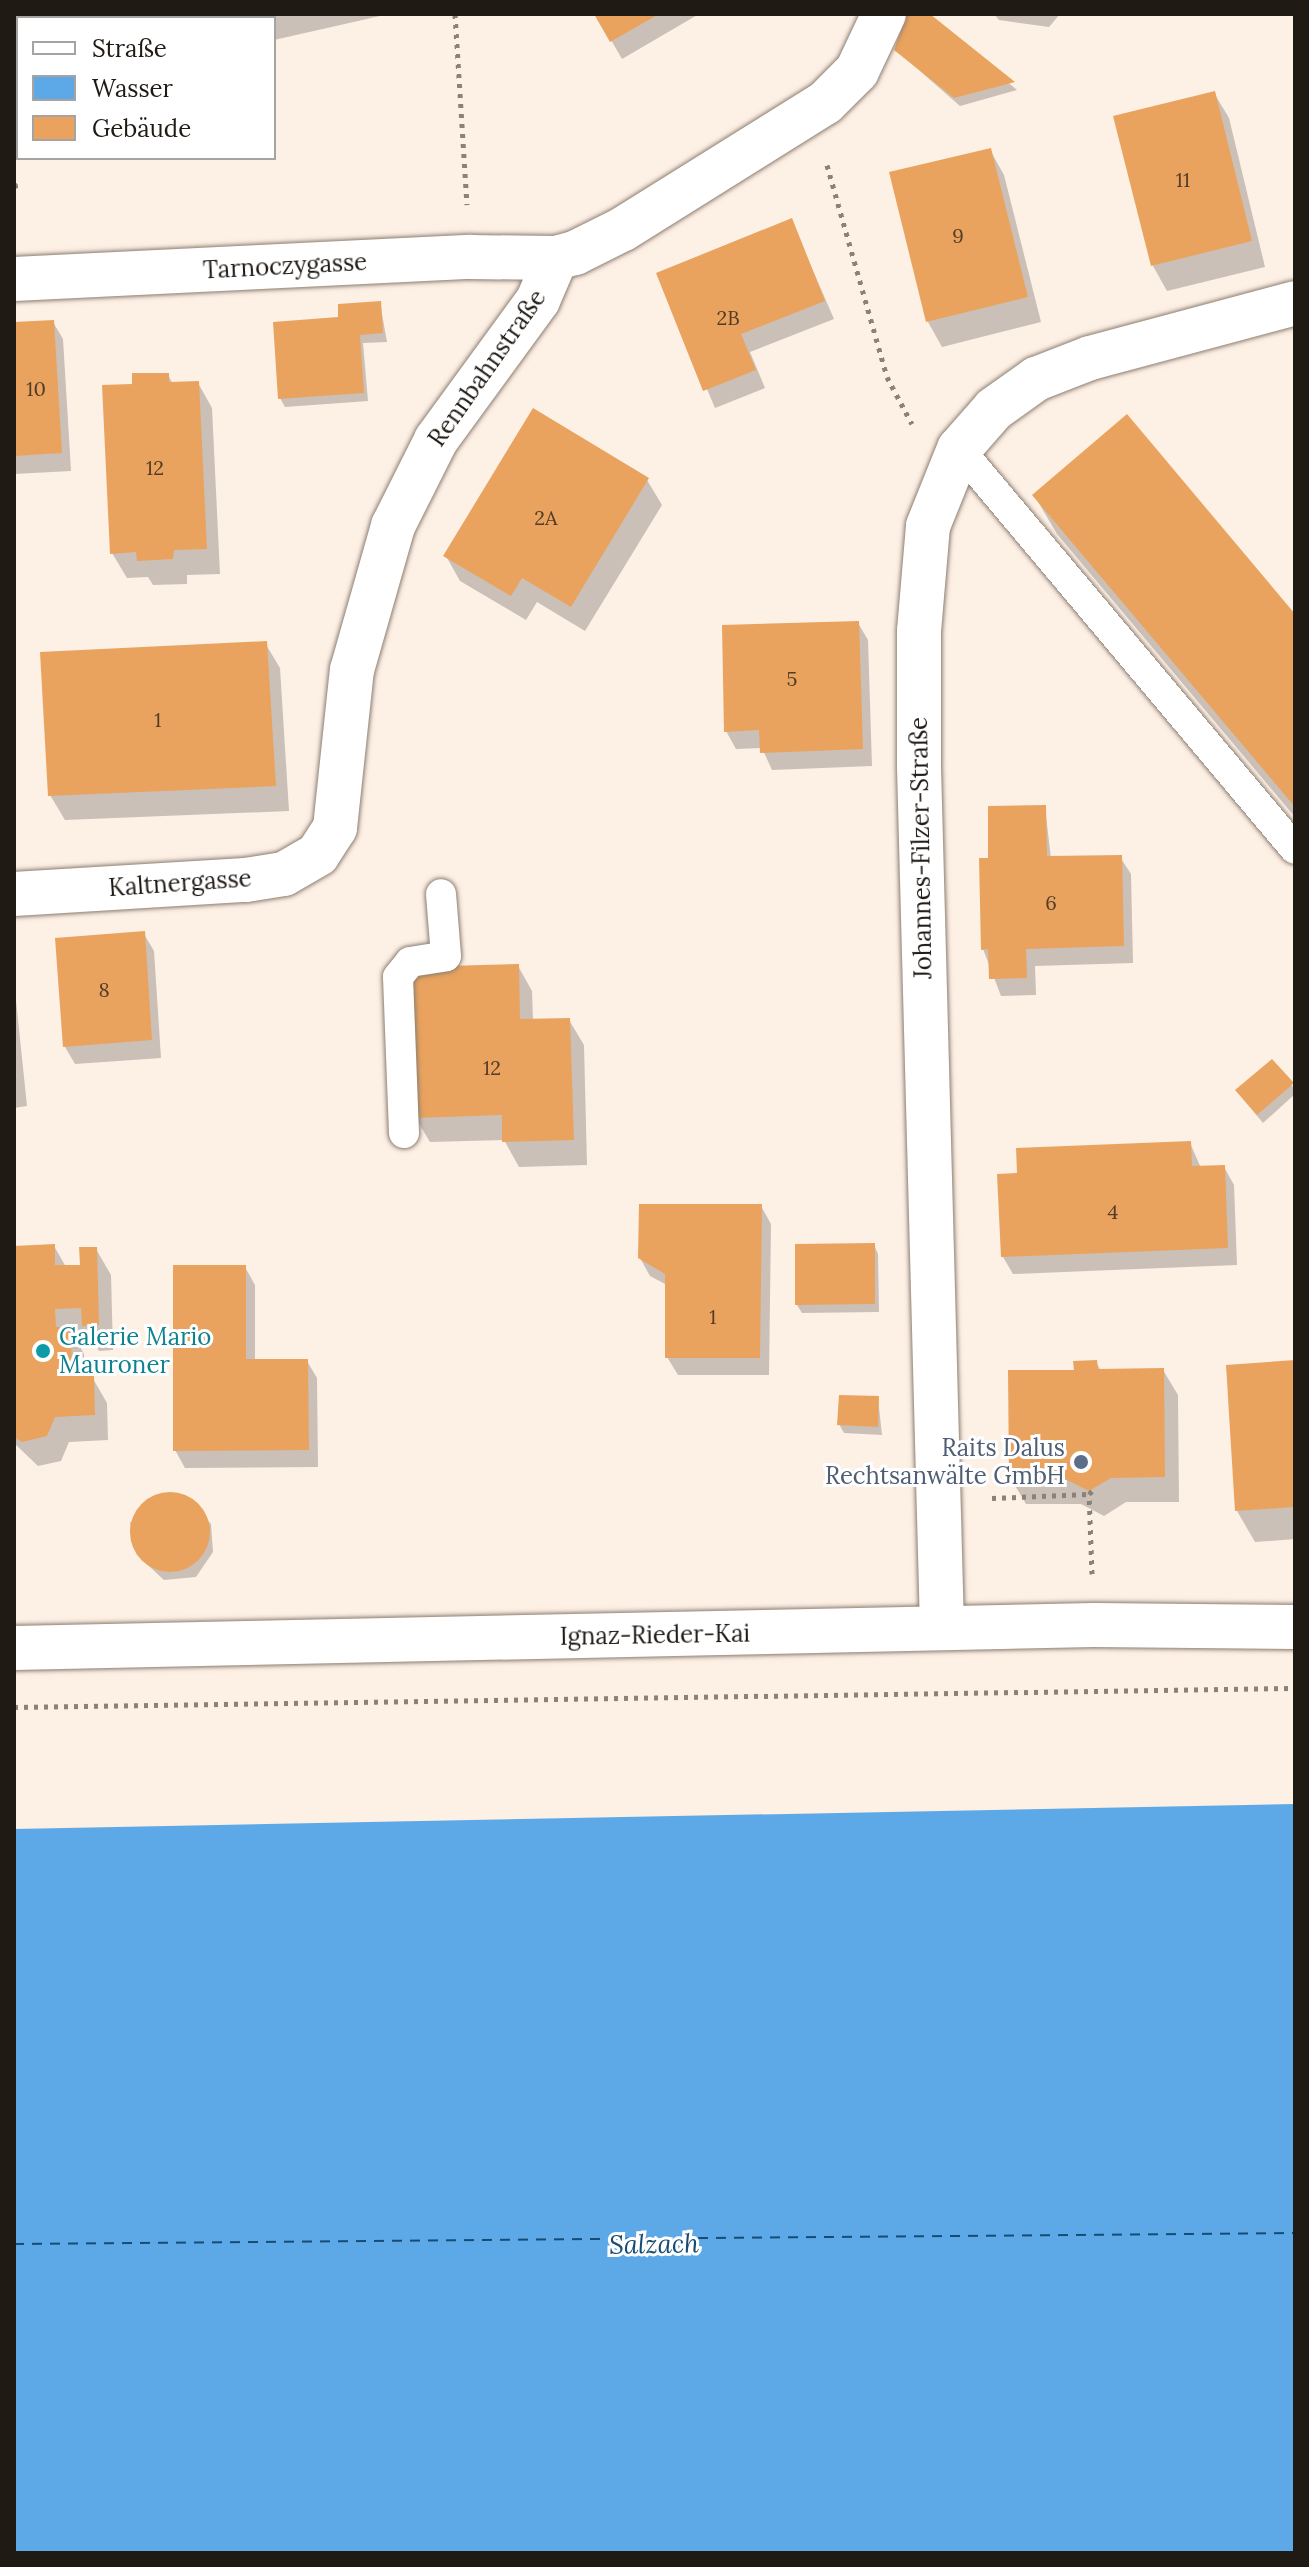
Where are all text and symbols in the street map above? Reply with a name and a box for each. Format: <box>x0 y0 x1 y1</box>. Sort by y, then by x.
legend <box>16 16 276 160</box>
text: Straße <box>92 33 167 64</box>
text: Wasser <box>92 73 173 104</box>
text: Gebäude <box>92 113 191 144</box>
house number: 11 <box>1176 167 1190 191</box>
house number: 9 <box>952 223 964 247</box>
street label: Tarnoczygasse <box>202 247 368 285</box>
street label: Rennbahnstraße <box>422 284 552 452</box>
house number: 2B <box>716 305 740 329</box>
house number: 10 <box>26 376 46 400</box>
house number: 12 <box>146 455 164 479</box>
house number: 2A <box>534 505 558 529</box>
house number: 5 <box>787 666 797 690</box>
house number: 1 <box>154 707 162 731</box>
street label: Johannes-Filzer-Straße <box>904 717 938 979</box>
street label: Kaltnergasse <box>108 864 252 902</box>
house number: 6 <box>1045 890 1057 914</box>
house number: 8 <box>98 977 110 1001</box>
house number: 12 <box>483 1055 501 1079</box>
house number: 4 <box>1108 1199 1118 1223</box>
house number: 1 <box>709 1304 717 1328</box>
place label: Galerie Mario Mauroner <box>59 1323 211 1379</box>
marker: Galerie Mario Mauroner <box>34 1342 52 1360</box>
place label: Raits Dalus Rechtsanwälte GmbH <box>825 1434 1065 1490</box>
marker: Raits Dalus Rechtsanwälte GmbH <box>1072 1453 1090 1471</box>
street label: Ignaz-Rieder-Kai <box>560 1619 750 1651</box>
water label: Salzach <box>609 2228 699 2260</box>

